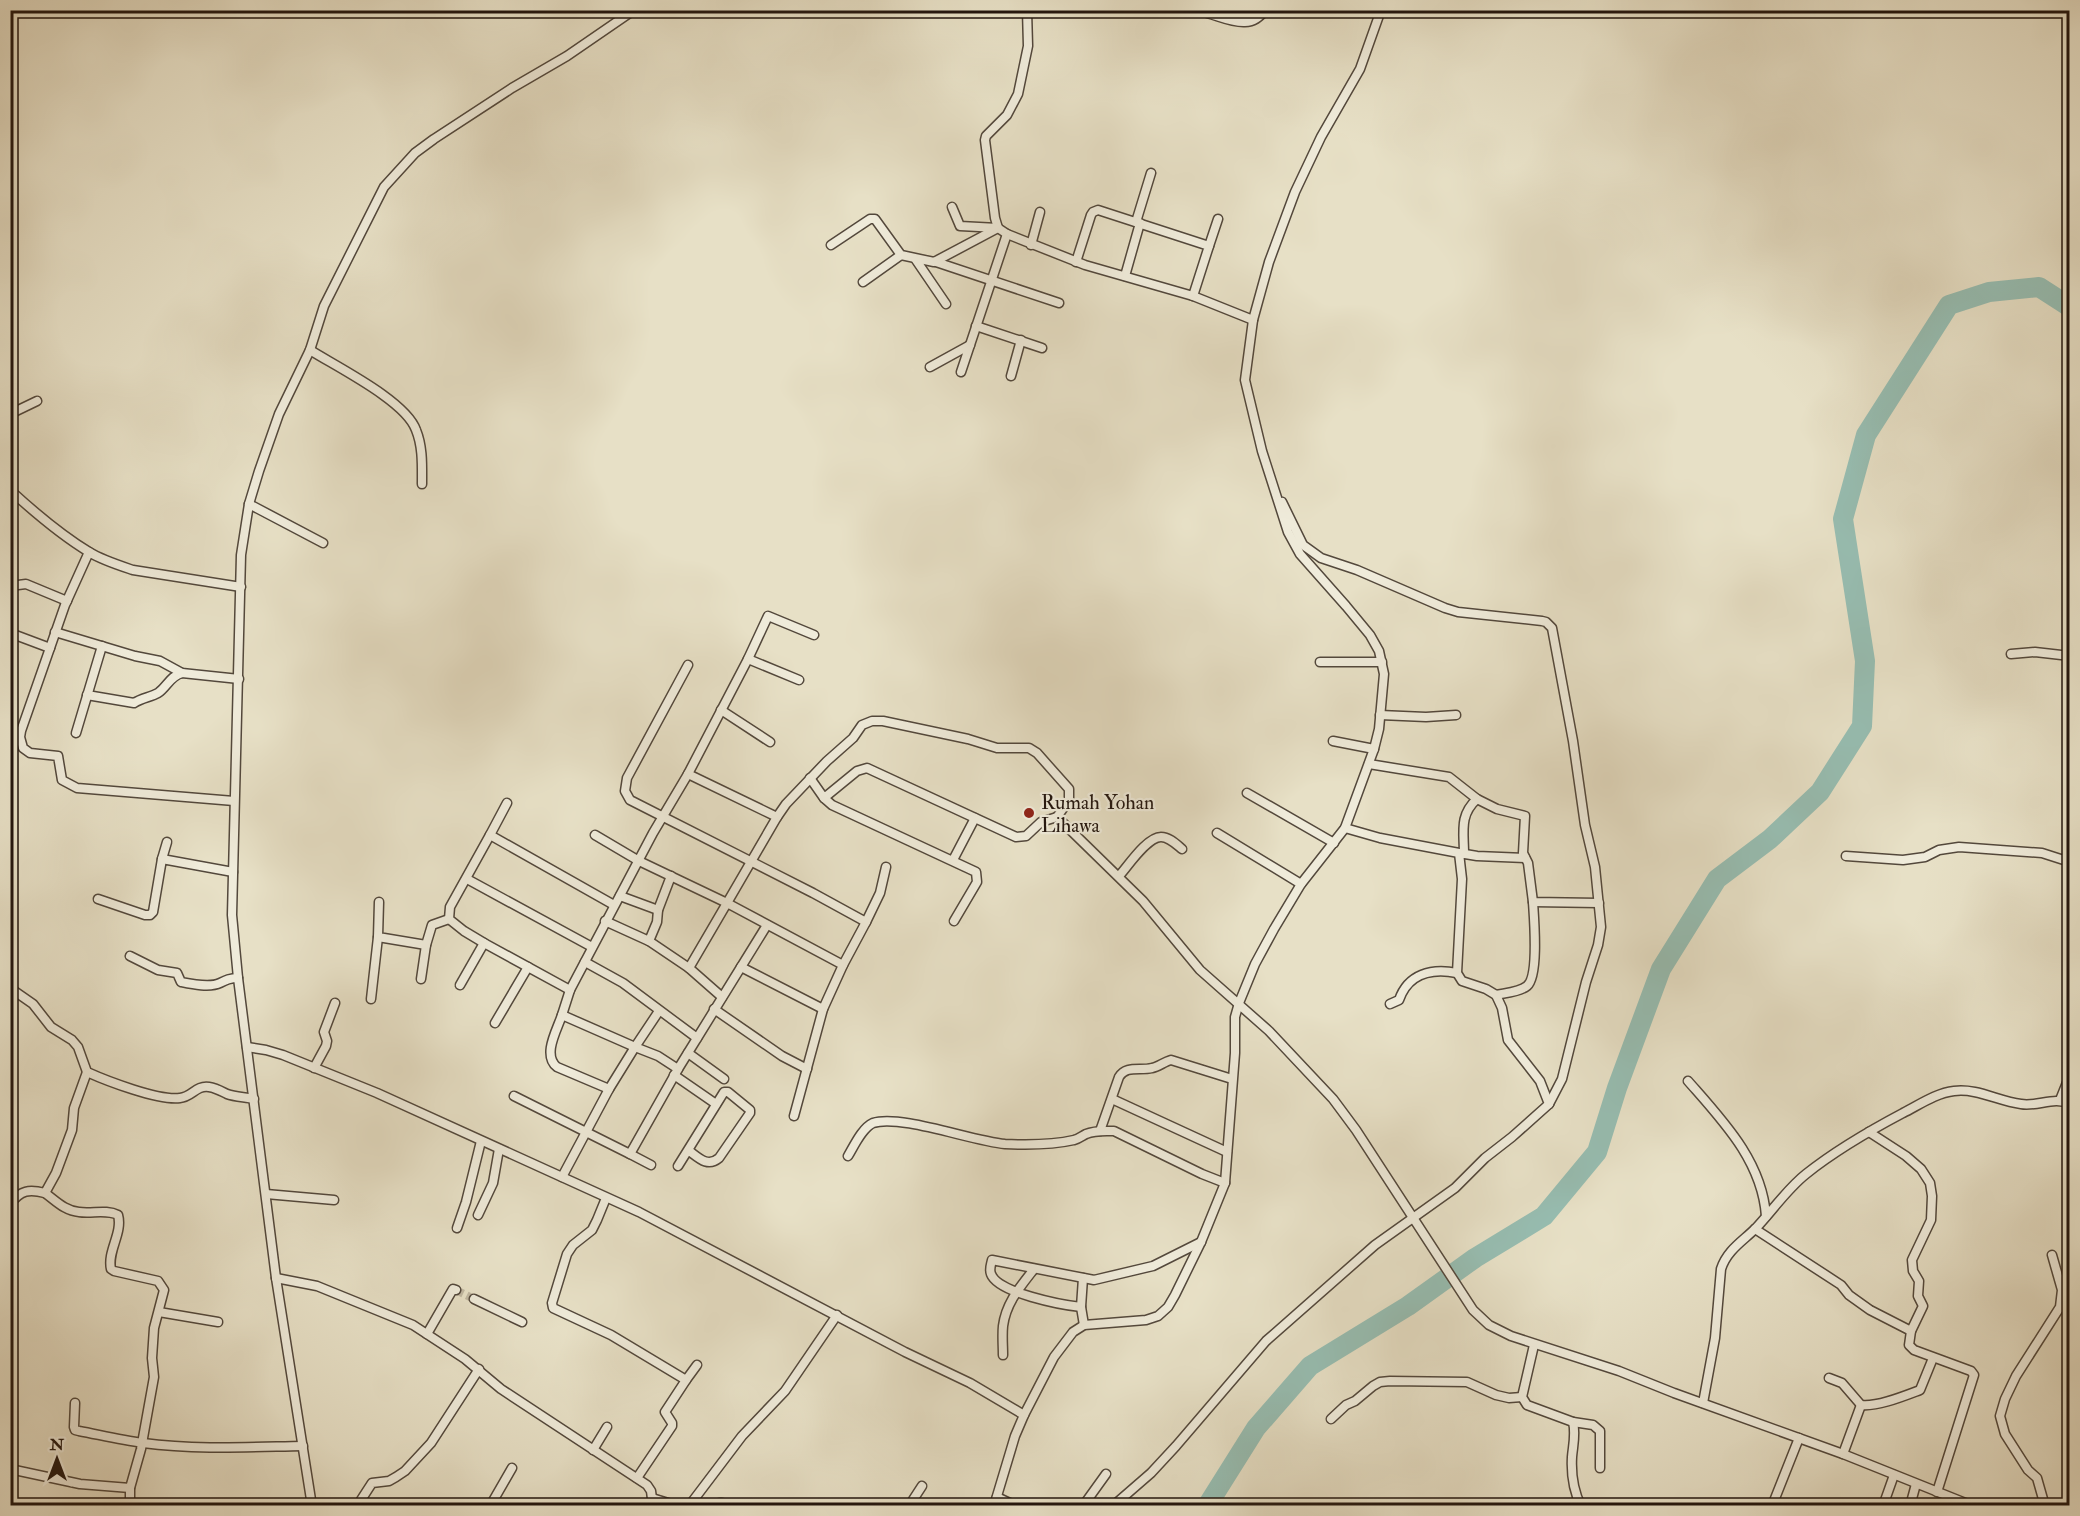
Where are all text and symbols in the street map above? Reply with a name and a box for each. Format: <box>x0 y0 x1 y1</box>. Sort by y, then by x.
place label: Rumah Yohan Lihawa <box>1041 790 1154 838</box>
marker: Rumah Yohan Lihawa <box>1022 806 1036 820</box>
north arrow <box>27 1429 87 1489</box>
text: N <box>49 1435 65 1455</box>

